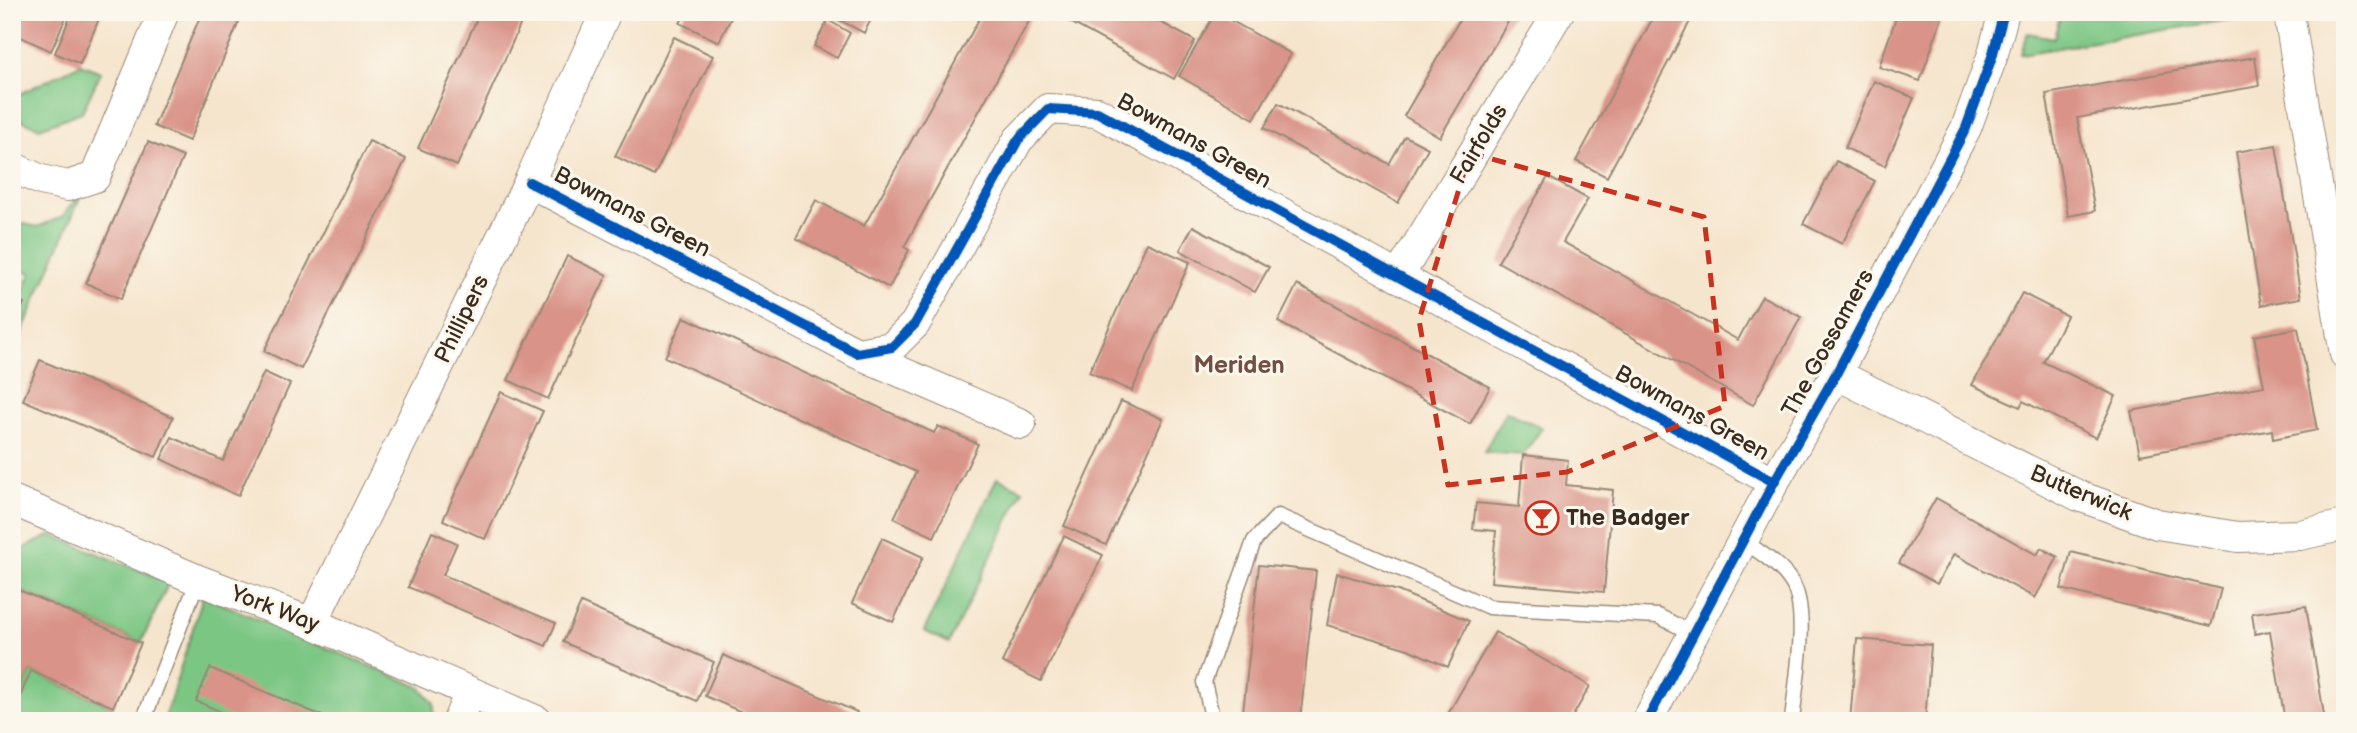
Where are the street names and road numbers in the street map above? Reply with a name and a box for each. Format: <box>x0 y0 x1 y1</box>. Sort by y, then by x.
street label: Bowmans Green <box>1112 87 1276 195</box>
street label: Fairfolds <box>1444 99 1514 189</box>
street label: Bowmans Green <box>549 160 715 264</box>
street label: The Gossamers <box>1776 264 1880 422</box>
street label: Phillipers <box>429 270 495 368</box>
street label: Bowmans Green <box>1610 359 1774 467</box>
street label: Butterwick <box>2026 459 2137 527</box>
street label: York Way <box>226 579 324 639</box>

